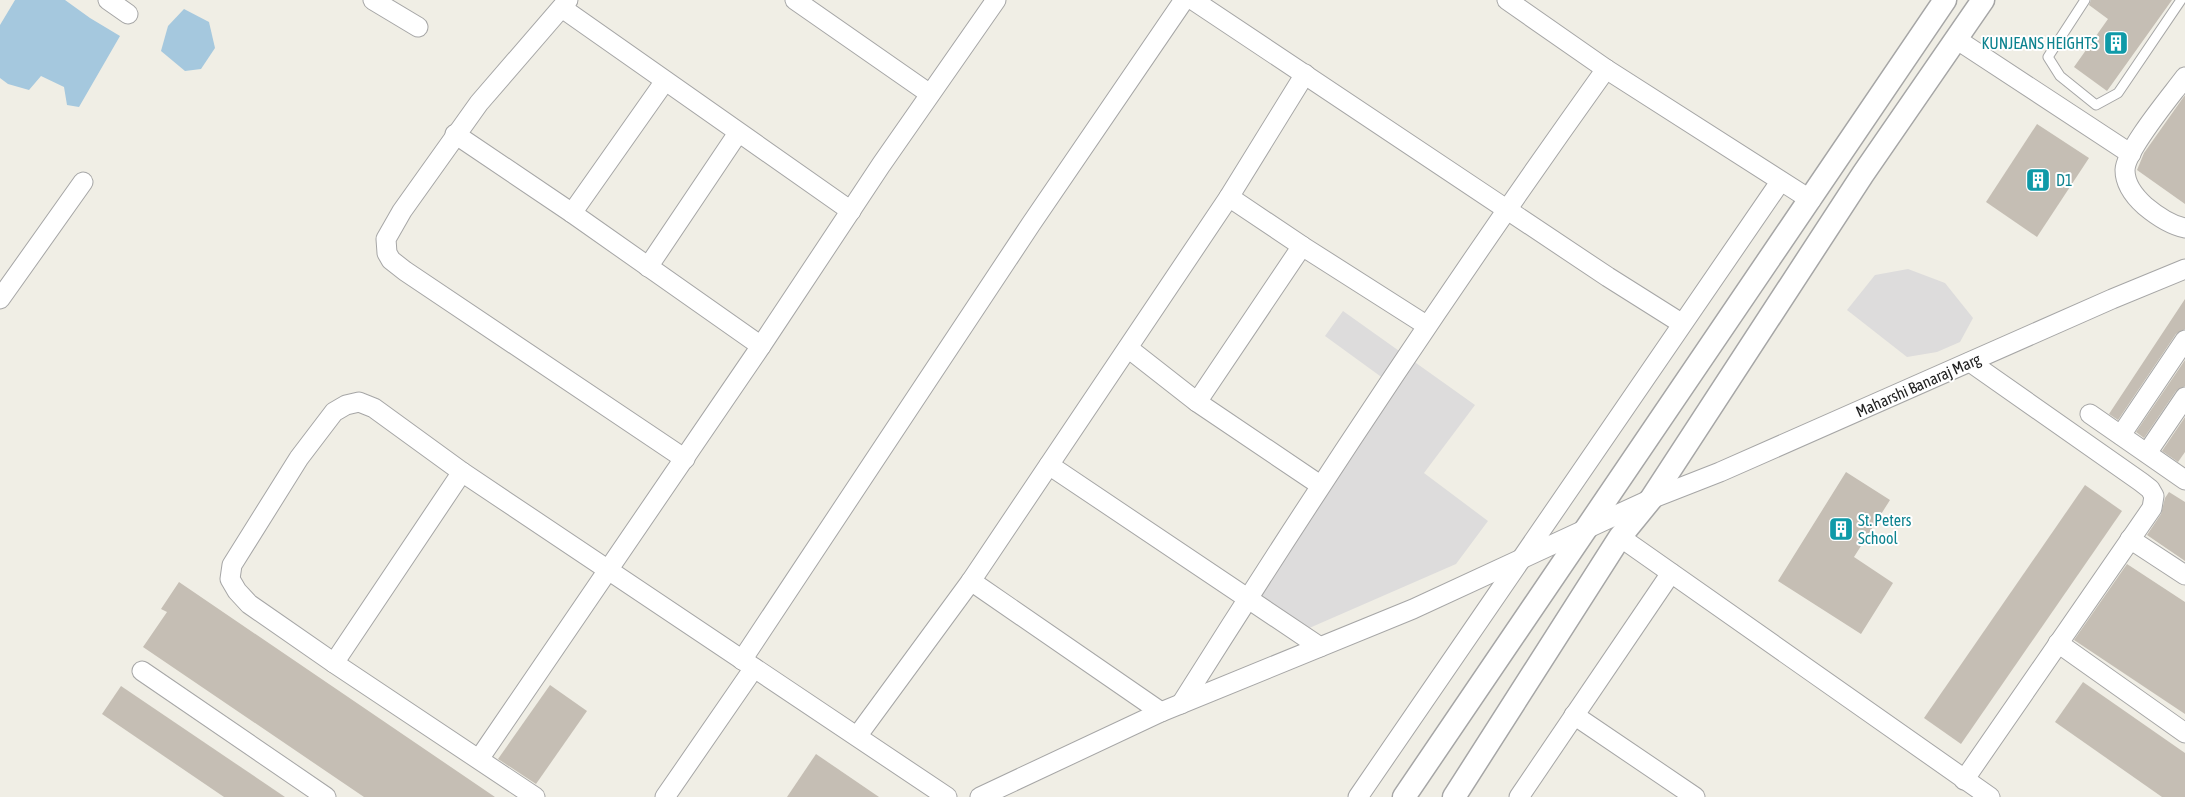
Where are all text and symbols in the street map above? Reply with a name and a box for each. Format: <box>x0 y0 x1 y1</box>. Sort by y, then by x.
building icon: KUNJEANS HEIGHTS <box>2103 30 2129 56</box>
place label: KUNJEANS HEIGHTS <box>1981 34 2098 52</box>
building icon: D1 <box>2025 167 2051 193</box>
place label: D1 <box>2056 171 2072 189</box>
street label: Maharshi Banaraj Marg <box>1853 349 1984 422</box>
place label: St. Peters School <box>1858 511 1912 547</box>
building icon: St. Peters School <box>1828 516 1854 542</box>

